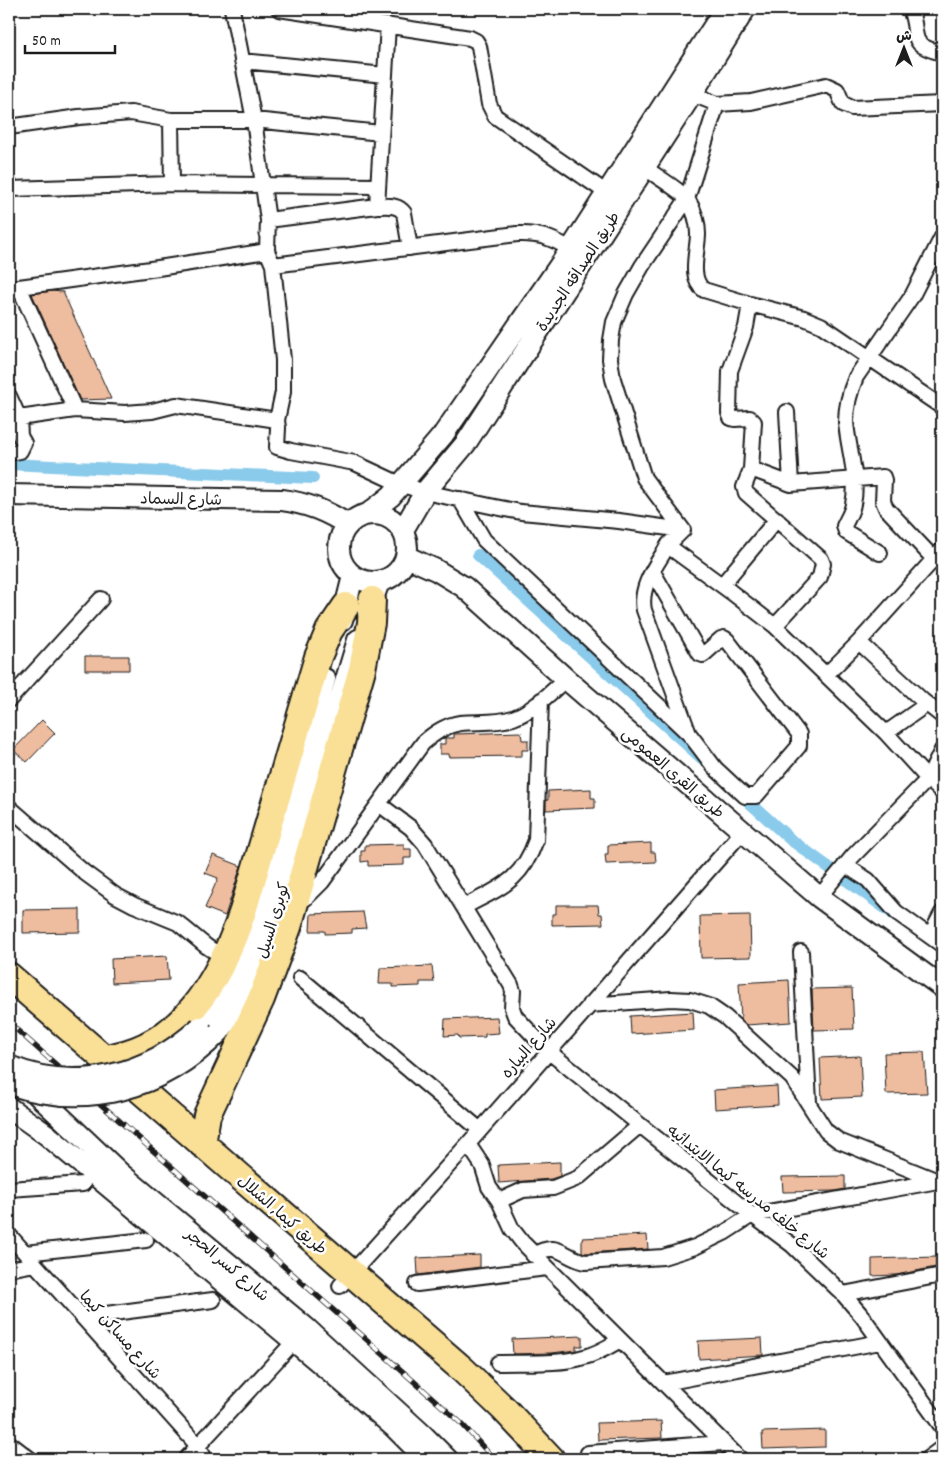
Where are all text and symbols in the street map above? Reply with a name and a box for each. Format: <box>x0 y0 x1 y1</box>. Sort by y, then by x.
scale bar <box>25 22 115 54</box>
north arrow <box>878 22 928 72</box>
text: ش <box>896 27 912 47</box>
text: 50 m <box>32 31 61 53</box>
street label: طريق الصداقه الجديدة <box>532 208 627 337</box>
street label: شارع السماد <box>140 488 222 513</box>
street label: طريق القرى العمومى <box>616 723 729 825</box>
street label: كوبرى السيل <box>252 880 297 962</box>
street label: شارع البياره <box>497 1013 563 1084</box>
street label: شارع خلف مدرسه كيما الابتدائيه <box>661 1120 834 1266</box>
street label: طريق كيما, الشلال <box>231 1170 331 1261</box>
street label: شارع كسر الحجر <box>178 1223 273 1308</box>
street label: شارع مساكن كيما <box>73 1286 165 1385</box>

